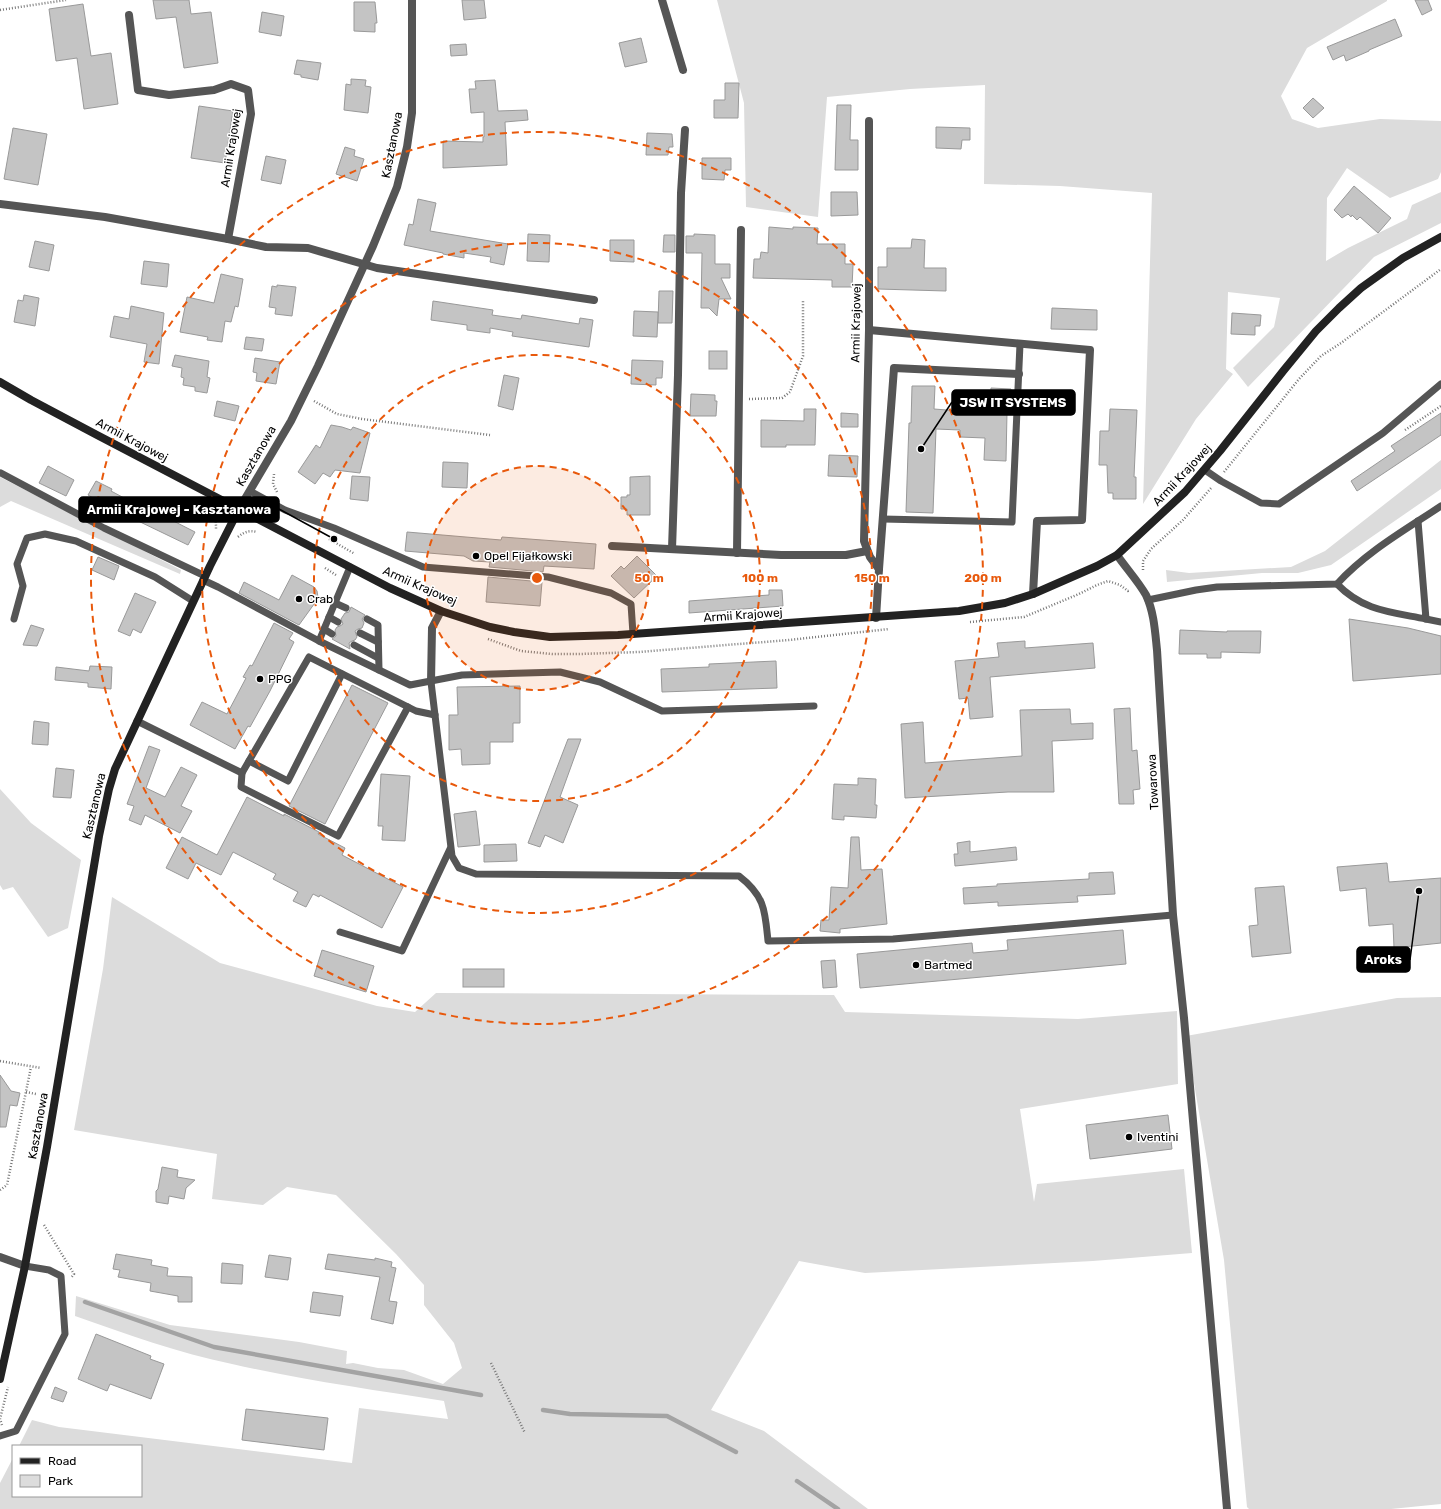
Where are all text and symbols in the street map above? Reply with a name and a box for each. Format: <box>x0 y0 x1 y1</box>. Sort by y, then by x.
street label: Armii Krajowej <box>218 108 244 188</box>
street label: Kasztanowa <box>379 111 405 179</box>
street label: Armii Krajowej <box>848 283 864 363</box>
callout: JSW IT SYSTEMS <box>952 390 1075 415</box>
text: JSW IT SYSTEMS <box>960 395 1067 410</box>
street label: Armii Krajowej <box>94 415 170 465</box>
street label: Kasztanowa <box>233 423 279 489</box>
street label: Armii Krajowej <box>1150 441 1214 509</box>
callout: Armii Krajowej - Kasztanowa <box>79 497 279 522</box>
text: Armii Krajowej - Kasztanowa <box>87 502 271 517</box>
place label: Opel Fijałkowski <box>484 549 572 563</box>
marker: Opel Fijałkowski <box>471 551 481 561</box>
street label: Armii Krajowej <box>381 563 459 609</box>
centre of rings <box>530 571 544 585</box>
text: 50 m <box>634 571 664 585</box>
text: 100 m <box>742 571 778 585</box>
text: 150 m <box>854 571 890 585</box>
text: 200 m <box>964 571 1002 585</box>
place label: Crab <box>307 592 333 606</box>
marker: Crab <box>294 594 304 604</box>
street label: Armii Krajowej <box>703 605 783 625</box>
place label: PPG <box>268 672 292 686</box>
marker: PPG <box>255 674 265 684</box>
street label: Towarowa <box>1145 754 1161 810</box>
street label: Kasztanowa <box>80 772 108 840</box>
callout: Aroks <box>1357 947 1410 972</box>
text: Aroks <box>1364 952 1402 967</box>
place label: Bartmed <box>924 958 972 972</box>
marker: Bartmed <box>911 960 921 970</box>
street label: Kasztanowa <box>25 1092 51 1160</box>
place label: Iventini <box>1137 1130 1178 1144</box>
marker: Iventini <box>1124 1132 1134 1142</box>
legend <box>12 1445 142 1497</box>
text: Road <box>48 1454 76 1468</box>
text: Park <box>48 1474 74 1488</box>

